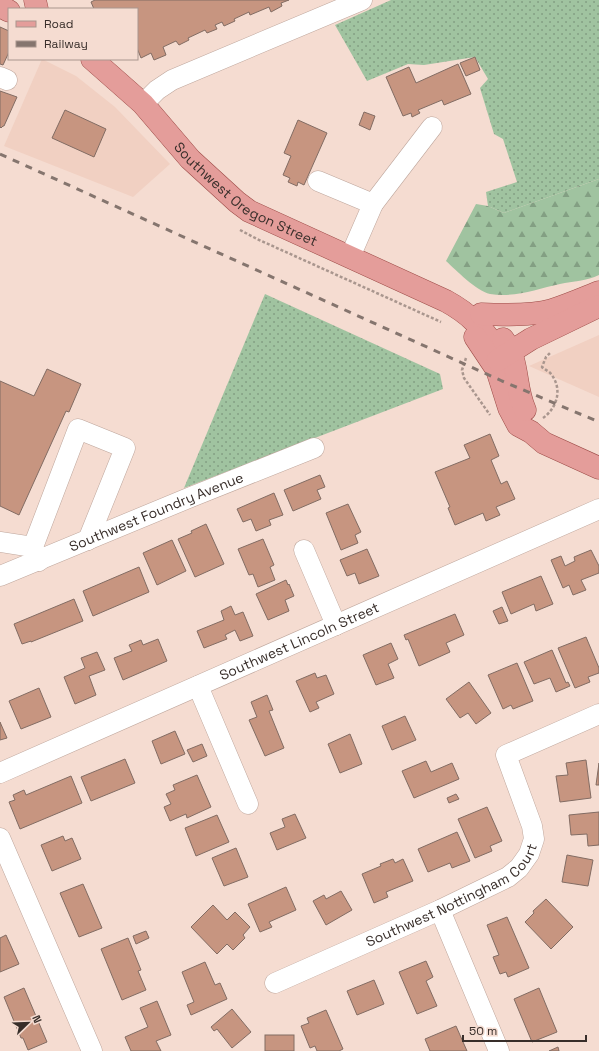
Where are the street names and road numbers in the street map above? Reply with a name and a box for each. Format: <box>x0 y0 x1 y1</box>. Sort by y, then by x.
street label: Southwest Oregon Street <box>170 138 320 250</box>
street label: Southwest Foundry Avenue <box>67 468 246 555</box>
street label: Southwest Lincoln Street <box>217 598 382 684</box>
street label: Southwest Nottingham Court <box>363 841 541 951</box>

